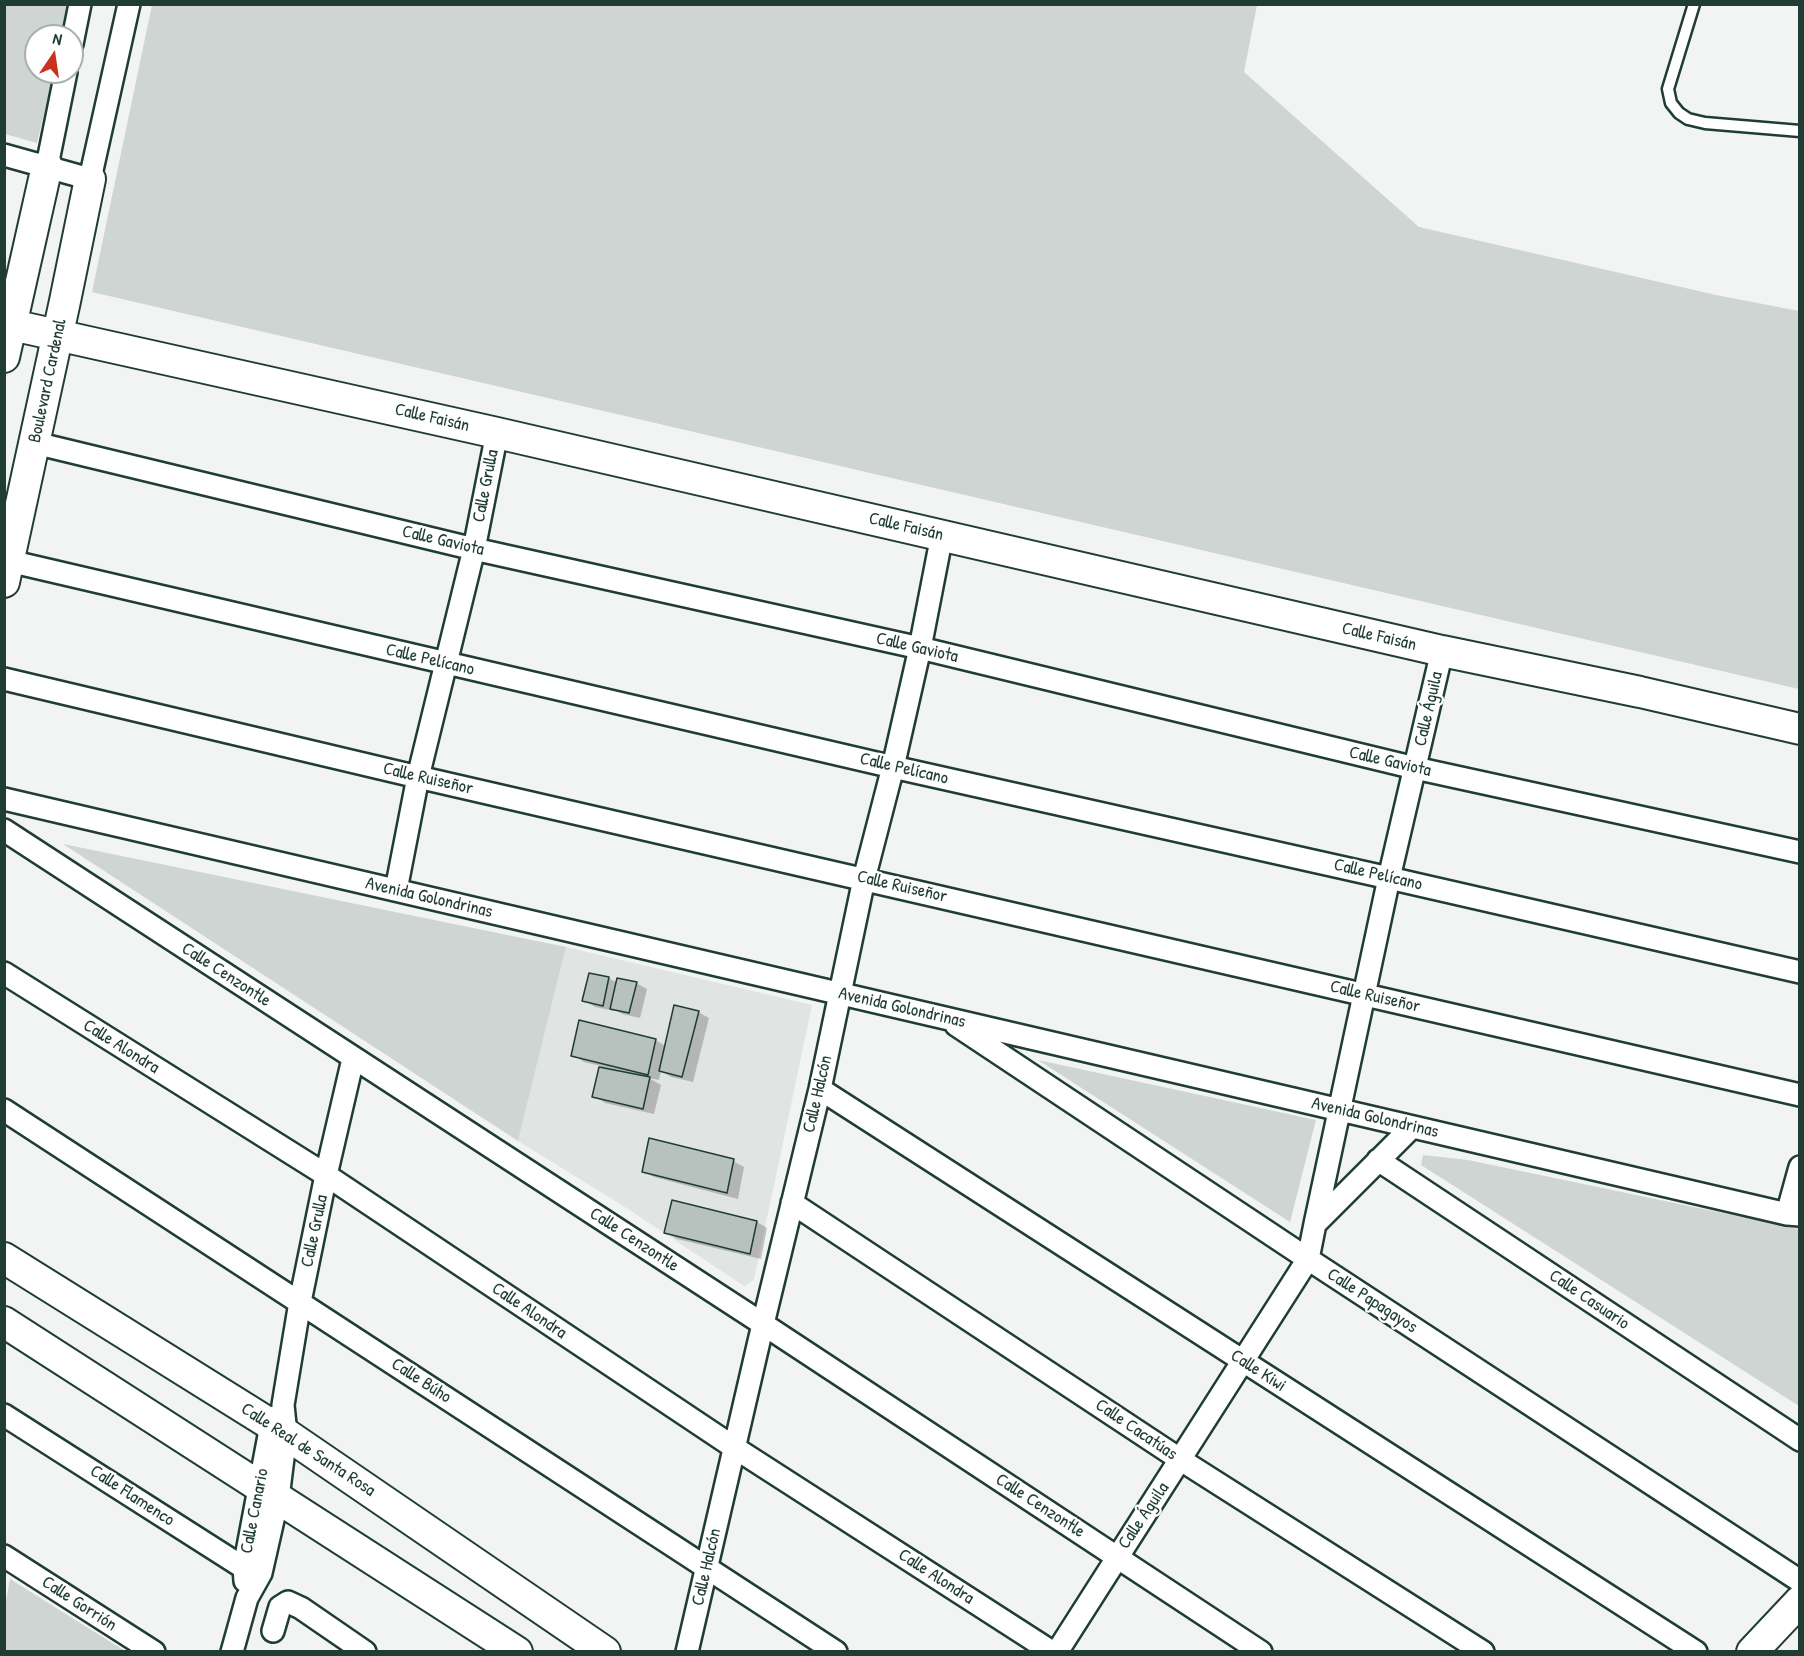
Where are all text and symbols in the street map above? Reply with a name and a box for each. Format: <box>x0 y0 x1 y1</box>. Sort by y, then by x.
north arrow <box>24 24 84 84</box>
text: N <box>51 27 64 50</box>
street label: Boulevard Cardenal <box>24 317 72 445</box>
street label: Calle Faisán <box>393 399 471 437</box>
street label: Calle Grulla <box>468 448 504 524</box>
street label: Calle Faisán <box>867 508 945 546</box>
street label: Calle Gaviota <box>400 521 486 561</box>
street label: Calle Faisán <box>1340 618 1418 656</box>
street label: Calle Gaviota <box>874 628 960 668</box>
street label: Calle Pelícano <box>384 639 476 681</box>
street label: Calle Águila <box>1410 670 1448 748</box>
street label: Calle Gaviota <box>1347 742 1433 782</box>
street label: Calle Pelícano <box>858 748 950 790</box>
street label: Calle Ruiseñor <box>381 758 475 800</box>
street label: Calle Pelícano <box>1332 854 1424 896</box>
street label: Calle Ruiseñor <box>855 866 949 908</box>
street label: Avenida Golondrinas <box>363 873 495 923</box>
street label: Calle Cenzontle <box>177 938 275 1012</box>
street label: Calle Ruiseñor <box>1328 976 1422 1018</box>
street label: Avenida Golondrinas <box>836 983 968 1033</box>
street label: Calle Alondra <box>79 1015 163 1079</box>
street label: Calle Halcón <box>799 1053 837 1135</box>
street label: Avenida Golondrinas <box>1309 1093 1441 1143</box>
street label: Calle Grulla <box>297 1193 333 1269</box>
street label: Calle Cenzontle <box>585 1203 683 1277</box>
street label: Calle Papagayos <box>1323 1264 1421 1338</box>
street label: Calle Casuario <box>1545 1265 1633 1335</box>
street label: Calle Alondra <box>487 1278 571 1344</box>
street label: Calle Kiwi <box>1226 1345 1290 1397</box>
street label: Calle Búho <box>387 1354 455 1408</box>
street label: Calle Cacatúas <box>1091 1395 1181 1465</box>
street label: Calle Real de Santa Rosa <box>237 1398 379 1502</box>
street label: Calle Flamenco <box>86 1461 178 1531</box>
street label: Calle Canario <box>236 1467 274 1555</box>
street label: Calle Cenzontle <box>991 1469 1089 1543</box>
street label: Calle Águila <box>1114 1479 1174 1553</box>
street label: Calle Halcón <box>688 1526 726 1608</box>
street label: Calle Alondra <box>894 1545 978 1609</box>
street label: Calle Gorrión <box>37 1572 121 1636</box>

